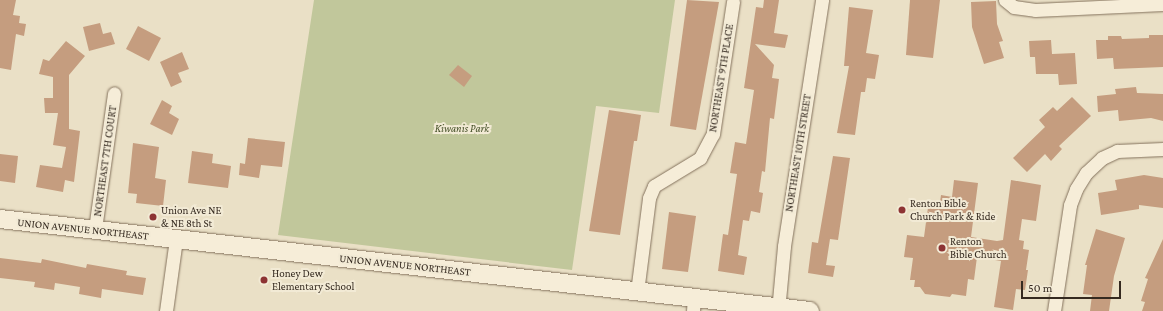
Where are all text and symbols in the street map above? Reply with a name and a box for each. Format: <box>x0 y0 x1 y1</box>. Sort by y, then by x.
street label: NORTHEAST 9TH PLACE <box>706 23 736 133</box>
street label: NORTHEAST 10TH STREET <box>782 93 814 213</box>
street label: NORTHEAST 7TH COURT <box>91 105 119 217</box>
park label: Kiwanis Park <box>435 121 489 135</box>
place label: Renton Bible Church Park & Ride <box>910 197 995 223</box>
place label: Union Ave NE & NE 8th St <box>161 204 221 230</box>
marker: Renton Bible Church Park & Ride <box>897 205 907 215</box>
marker: Union Ave NE & NE 8th St <box>148 212 158 222</box>
street label: UNION AVENUE NORTHEAST <box>17 216 149 242</box>
place label: Renton Bible Church <box>950 235 1007 261</box>
marker: Renton Bible Church <box>937 243 947 253</box>
street label: UNION AVENUE NORTHEAST <box>339 252 471 278</box>
place label: Honey Dew Elementary School <box>272 267 354 293</box>
scale bar <box>1023 273 1123 299</box>
marker: Honey Dew Elementary School <box>259 275 269 285</box>
text: 50 m <box>1028 281 1052 295</box>

